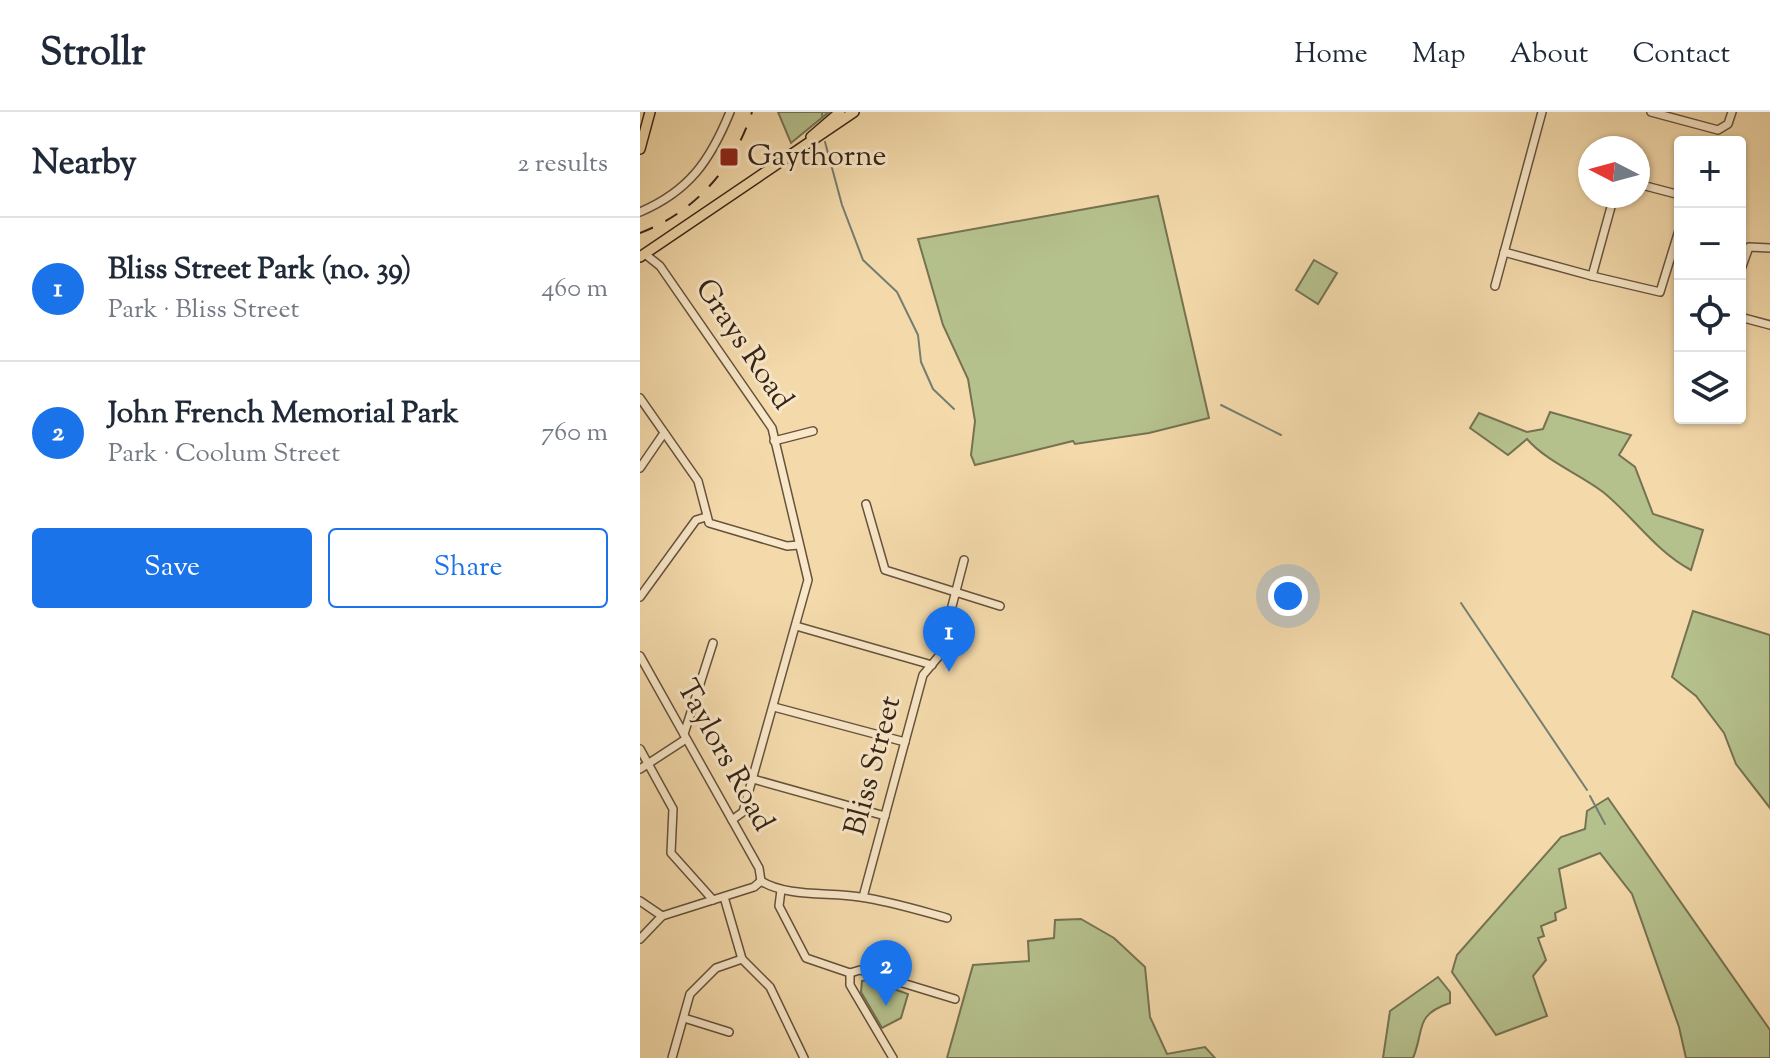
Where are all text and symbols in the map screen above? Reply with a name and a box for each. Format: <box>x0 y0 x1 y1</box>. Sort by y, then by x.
text: Strollr <box>40 28 146 82</box>
text: Home <box>1294 35 1368 75</box>
text: Map <box>1412 35 1466 75</box>
text: About <box>1510 35 1588 75</box>
text: Contact <box>1632 35 1730 75</box>
place label: Gaythorne <box>747 136 887 179</box>
north arrow <box>1578 136 1650 208</box>
map controls <box>1674 136 1746 424</box>
button: + <box>1674 136 1746 208</box>
text: Nearby <box>32 140 137 189</box>
text: 2 results <box>517 146 608 183</box>
marker: Gaythorne <box>718 146 740 168</box>
button: − <box>1674 208 1746 280</box>
text: Bliss Street Park (no. 39) <box>108 249 411 292</box>
text: 1 <box>54 271 62 308</box>
text: 460 m <box>541 271 608 308</box>
street label: Grays Road <box>683 271 803 419</box>
button: locate <box>1674 280 1746 352</box>
text: Park · Bliss Street <box>108 292 299 329</box>
button: layers <box>1674 352 1746 424</box>
text: John French Memorial Park <box>108 393 459 436</box>
text: 2 <box>52 415 64 452</box>
text: 760 m <box>541 415 608 452</box>
text: Park · Coolum Street <box>108 436 340 473</box>
button: Save <box>32 528 312 608</box>
button: Share <box>328 528 608 608</box>
your location <box>1268 576 1308 616</box>
pin: 1 <box>923 606 975 672</box>
street label: Taylors Road <box>664 672 784 840</box>
street label: Bliss Street <box>835 691 913 841</box>
pin: 2 <box>860 940 912 1006</box>

